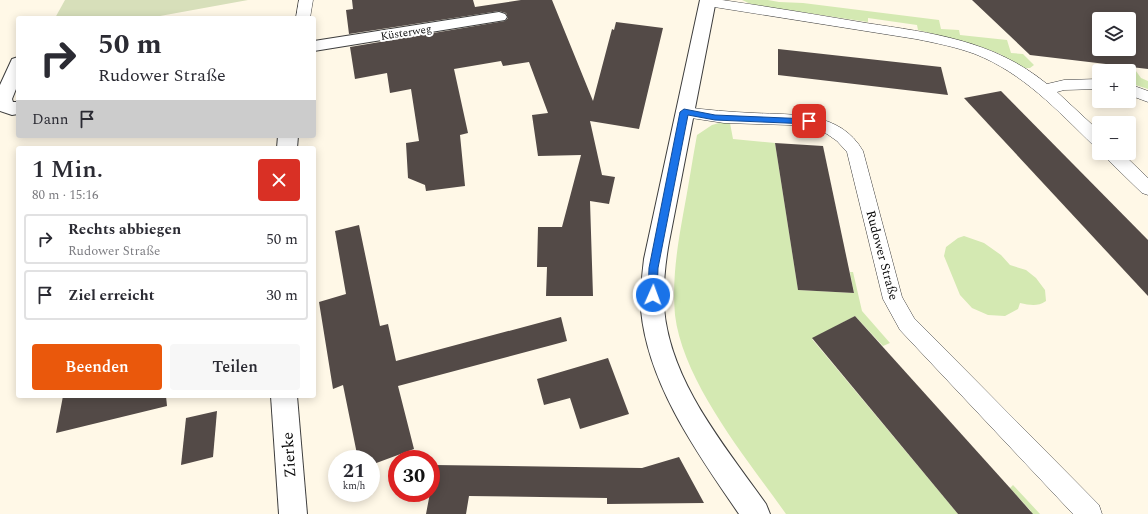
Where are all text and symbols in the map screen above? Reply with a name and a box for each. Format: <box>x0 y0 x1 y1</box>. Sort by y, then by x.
map controls <box>1092 12 1136 160</box>
button: layers <box>1092 12 1136 56</box>
street label: Küsterweg <box>379 20 433 45</box>
text: 50 m <box>98 23 162 66</box>
icon: right <box>32 32 84 84</box>
text: Rudower Straße <box>98 62 226 89</box>
button: + <box>1092 64 1136 108</box>
pin <box>792 104 826 138</box>
text: Dann <box>32 108 68 131</box>
icon: arrive <box>76 108 98 130</box>
icon: arrive <box>798 110 820 132</box>
button: − <box>1092 116 1136 160</box>
text: 1 Min. <box>32 152 103 188</box>
button: close <box>258 159 300 201</box>
text: 80 m · 15:16 <box>32 185 98 205</box>
street label: Rudower Straße <box>860 208 904 302</box>
text: Rechts abbiegen <box>68 218 181 241</box>
icon: right <box>34 228 56 250</box>
text: 50 m <box>266 228 298 251</box>
text: Rudower Straße <box>68 241 160 261</box>
position arrow <box>632 274 674 316</box>
icon: arrive <box>34 284 56 306</box>
text: Ziel erreicht <box>68 284 154 307</box>
text: 30 m <box>266 284 298 307</box>
button: Beenden <box>32 344 162 390</box>
button: Teilen <box>170 344 300 390</box>
street label: Zierke <box>275 431 303 479</box>
speed limit sign: 30 <box>388 450 440 502</box>
text: 21 <box>343 456 365 486</box>
text: km/h <box>343 478 365 494</box>

